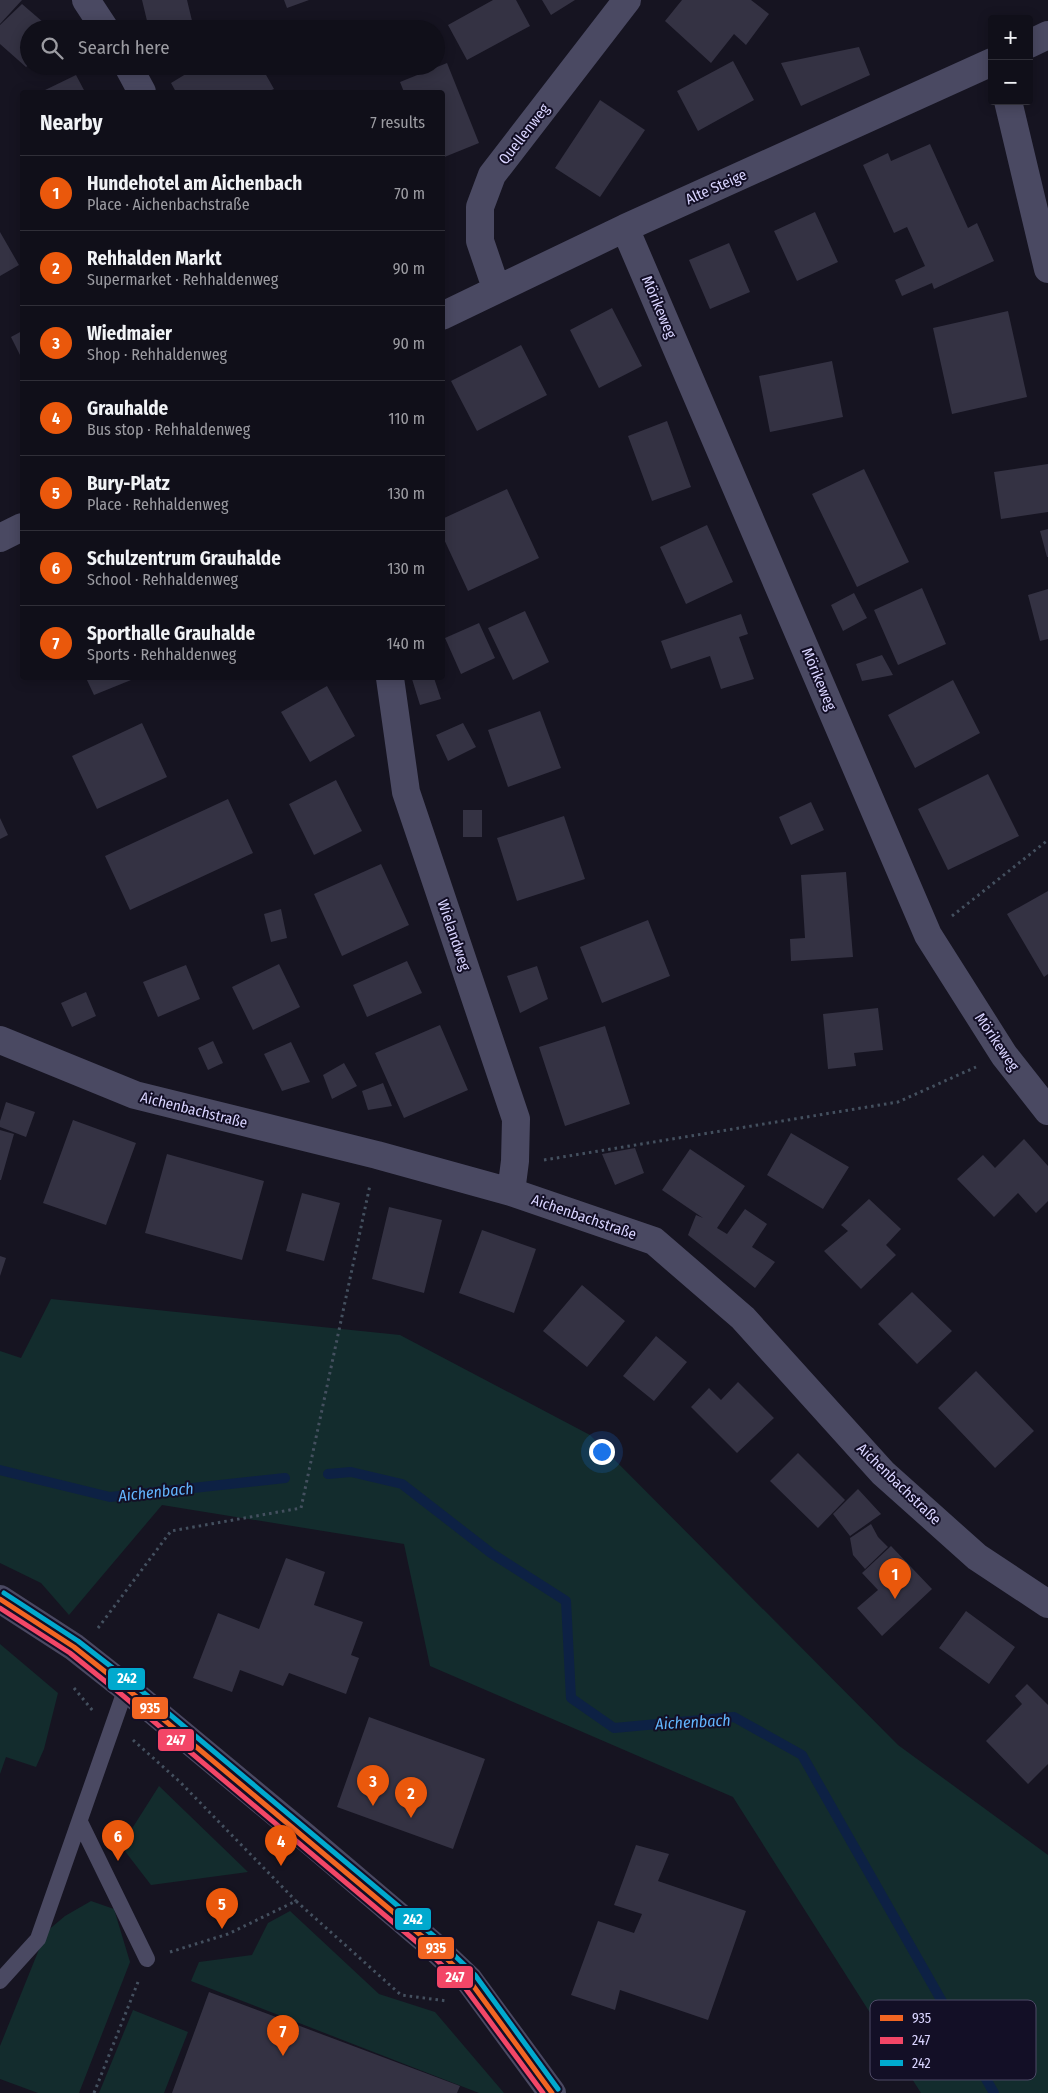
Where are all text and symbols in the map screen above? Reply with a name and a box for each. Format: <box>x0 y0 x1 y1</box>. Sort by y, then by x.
map controls <box>988 15 1033 105</box>
button: + <box>988 15 1033 60</box>
search box <box>20 20 445 75</box>
icon: search <box>38 34 66 62</box>
text: Search here <box>78 36 170 59</box>
button: − <box>988 60 1033 105</box>
street label: Quellenweg <box>495 100 553 168</box>
text: Nearby <box>40 110 102 136</box>
text: 7 results <box>370 113 425 132</box>
street label: Alte Steige <box>683 166 749 208</box>
text: Hundehotel am Aichenbach <box>87 172 302 195</box>
text: 1 <box>53 184 59 203</box>
text: 70 m <box>394 184 425 203</box>
text: Place · Aichenbachstraße <box>87 195 250 214</box>
text: Rehhalden Markt <box>87 247 222 270</box>
text: 2 <box>52 259 60 278</box>
text: 90 m <box>393 259 425 278</box>
text: Supermarket · Rehhaldenweg <box>87 270 278 289</box>
street label: Mörikeweg <box>638 273 680 341</box>
text: Wiedmaier <box>87 322 172 345</box>
text: 3 <box>52 334 60 353</box>
text: 90 m <box>393 334 425 353</box>
text: Shop · Rehhaldenweg <box>87 345 227 364</box>
text: Grauhalde <box>87 397 168 420</box>
text: 4 <box>52 409 60 428</box>
text: 110 m <box>388 409 425 428</box>
text: Bus stop · Rehhaldenweg <box>87 420 250 439</box>
text: Bury-Platz <box>87 472 170 495</box>
text: 5 <box>52 484 60 503</box>
text: 130 m <box>387 484 425 503</box>
text: Place · Rehhaldenweg <box>87 495 228 514</box>
text: Schulzentrum Grauhalde <box>87 547 281 570</box>
text: 6 <box>52 559 60 578</box>
text: 130 m <box>387 559 425 578</box>
text: School · Rehhaldenweg <box>87 570 238 589</box>
text: Sporthalle Grauhalde <box>87 622 255 645</box>
text: 7 <box>53 634 59 653</box>
text: 140 m <box>387 634 425 653</box>
text: Sports · Rehhaldenweg <box>87 645 236 664</box>
street label: Mörikeweg <box>798 645 840 713</box>
street label: Wielandweg <box>433 897 475 973</box>
street label: Mörikeweg <box>971 1010 1023 1074</box>
street label: Aichenbachstraße <box>139 1088 249 1132</box>
street label: Aichenbachstraße <box>529 1191 639 1243</box>
your location <box>589 1439 615 1465</box>
street label: Aichenbachstraße <box>853 1439 945 1529</box>
water label: Aichenbach <box>117 1479 195 1505</box>
pin: 1 <box>879 1558 911 1599</box>
line badge: 242 <box>107 1667 146 1691</box>
text: 242 <box>116 1670 137 1687</box>
line badge: 935 <box>131 1696 169 1720</box>
text: 935 <box>140 1700 160 1717</box>
water label: Aichenbach <box>654 1711 731 1734</box>
line badge: 247 <box>157 1728 195 1752</box>
text: 247 <box>165 1732 186 1749</box>
pin: 3 <box>357 1765 389 1806</box>
pin: 2 <box>395 1777 427 1818</box>
pin: 6 <box>102 1820 134 1861</box>
pin: 4 <box>265 1825 297 1866</box>
pin: 5 <box>206 1888 238 1929</box>
line badge: 242 <box>394 1907 432 1931</box>
text: 242 <box>402 1911 423 1928</box>
line badge: 935 <box>417 1936 455 1960</box>
text: 935 <box>426 1940 446 1957</box>
line badge: 247 <box>436 1965 474 1989</box>
text: 247 <box>444 1969 465 1986</box>
legend <box>870 2000 1036 2080</box>
text: 935 <box>912 2010 931 2027</box>
pin: 7 <box>267 2015 299 2056</box>
text: 247 <box>912 2032 930 2049</box>
text: 242 <box>912 2055 931 2072</box>

